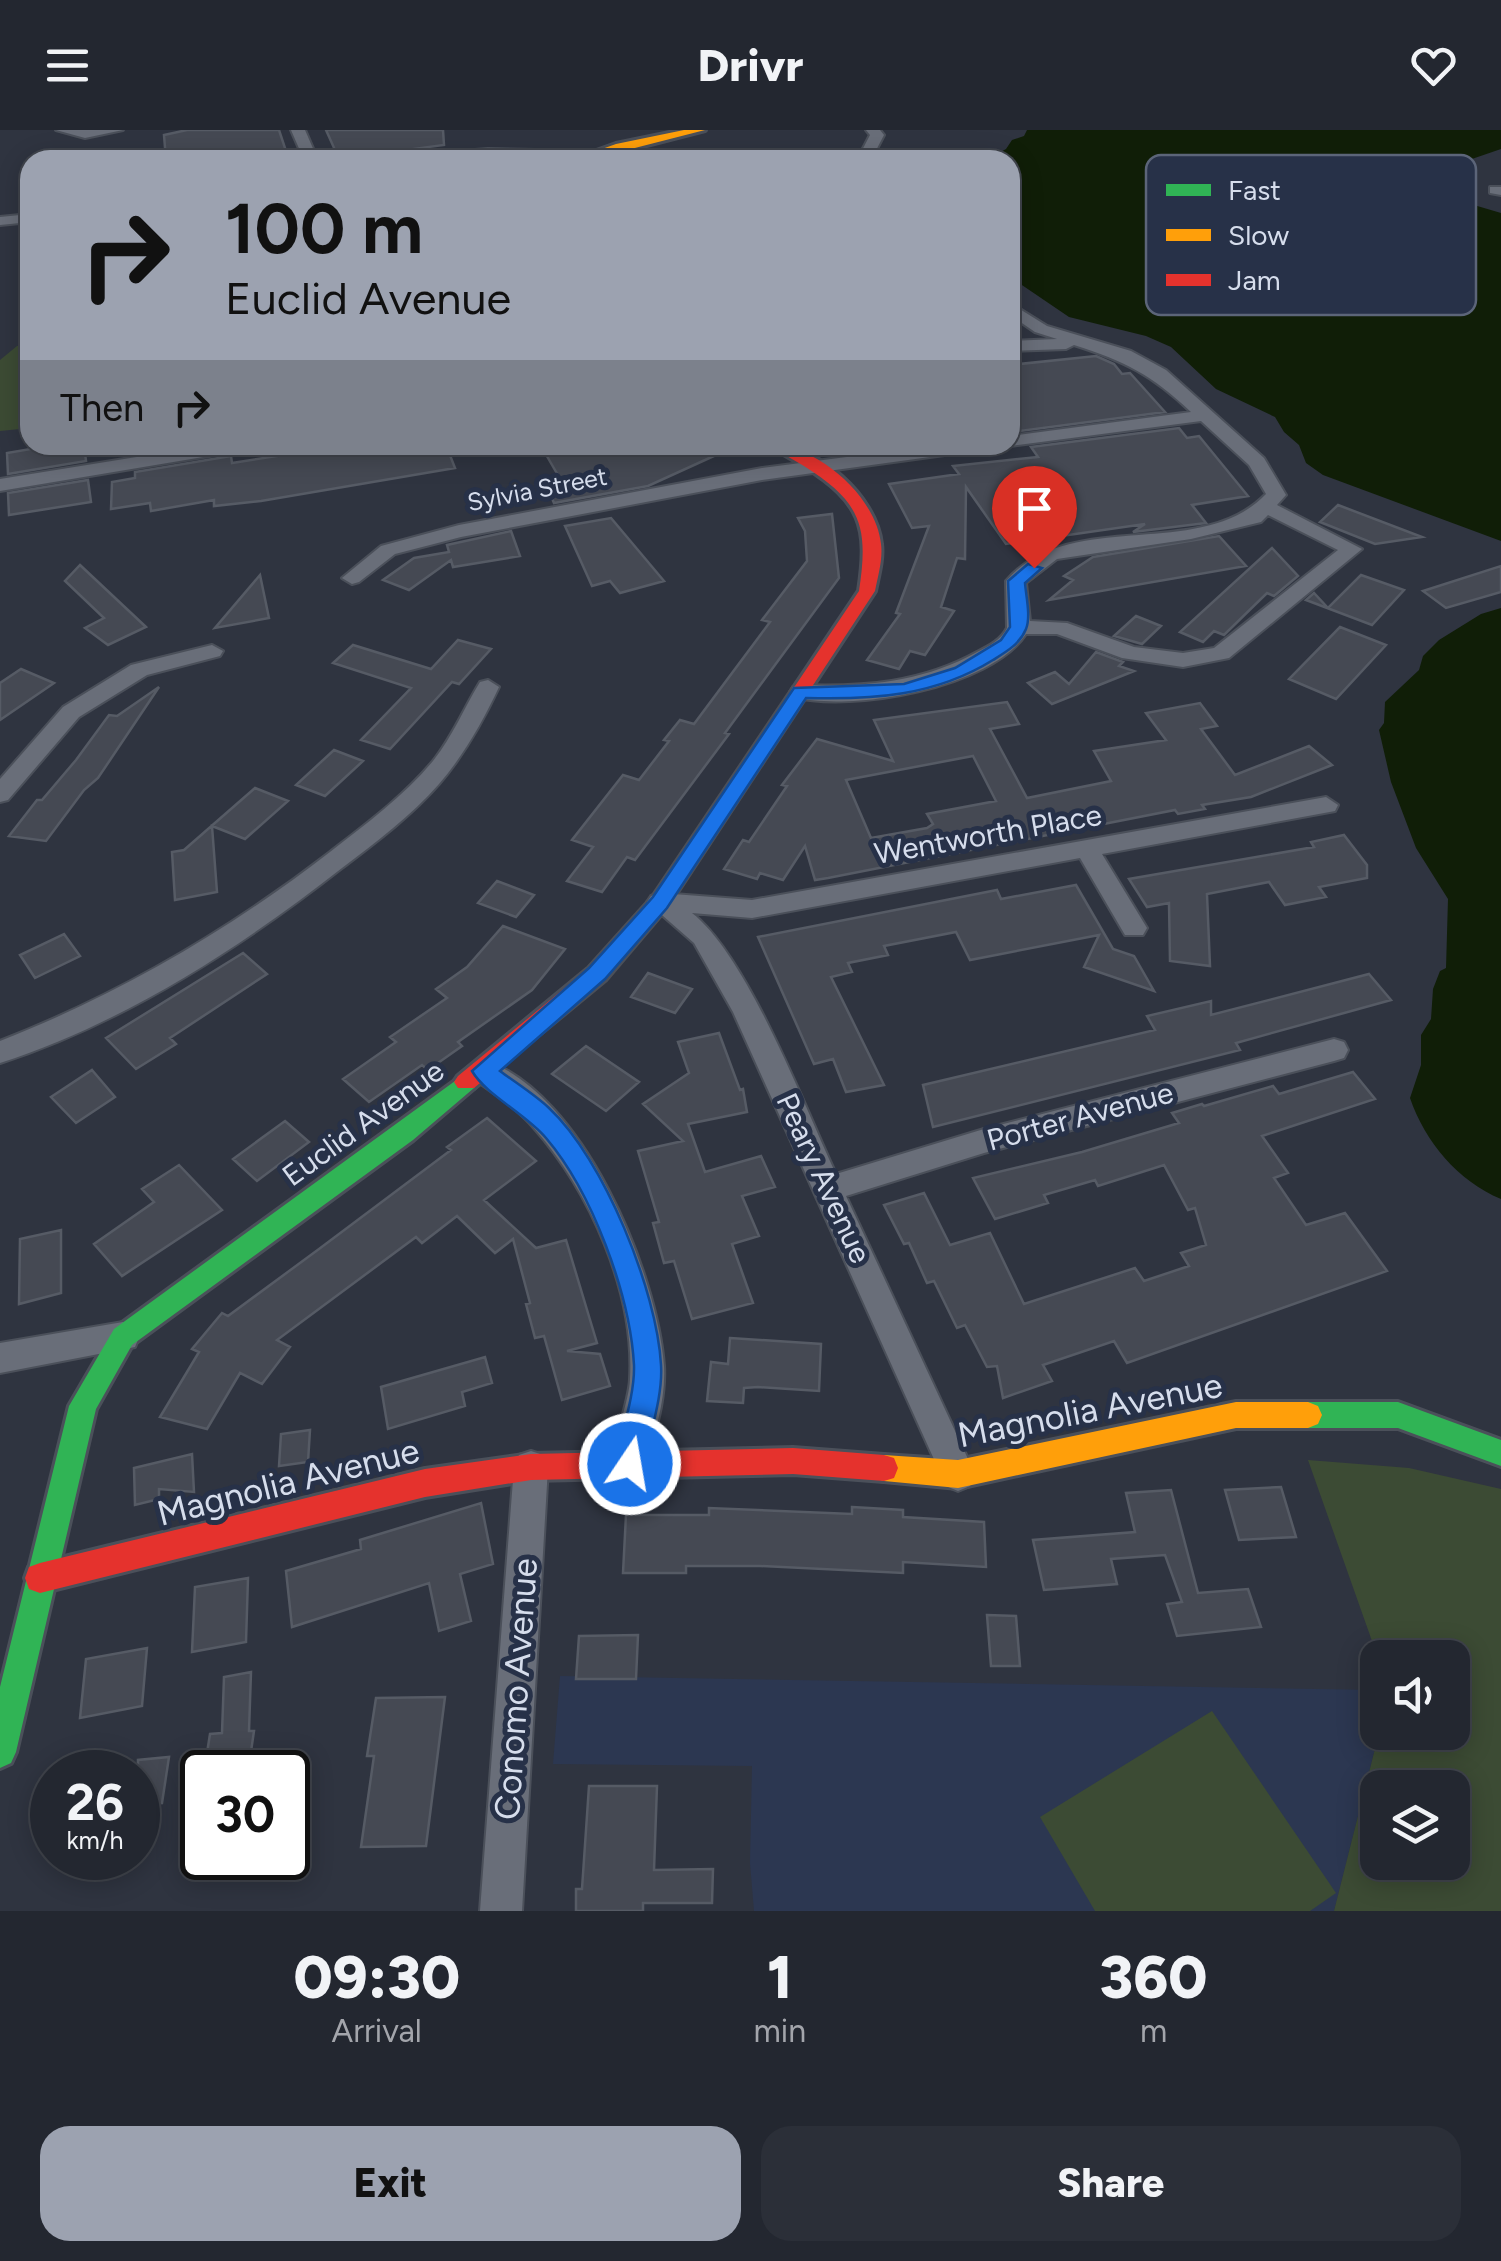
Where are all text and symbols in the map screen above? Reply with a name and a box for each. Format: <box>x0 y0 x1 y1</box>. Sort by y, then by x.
icon: menu <box>40 38 95 93</box>
text: Drivr <box>698 38 803 92</box>
icon: heart <box>1406 38 1461 93</box>
legend <box>1146 155 1476 315</box>
text: Fast <box>1228 173 1281 207</box>
text: 100 m <box>225 186 423 271</box>
icon: right <box>60 190 190 320</box>
text: Slow <box>1228 218 1289 252</box>
text: Jam <box>1228 263 1281 297</box>
text: Euclid Avenue <box>225 271 511 325</box>
icon: right <box>164 380 219 435</box>
text: Then <box>60 385 144 431</box>
street label: Sylvia Street <box>465 461 609 517</box>
pin <box>992 466 1077 569</box>
icon: arrive <box>1007 481 1062 536</box>
street label: Wentworth Place <box>871 796 1105 872</box>
street label: Euclid Avenue <box>275 1052 451 1194</box>
street label: Porter Avenue <box>983 1073 1177 1159</box>
street label: Peary Avenue <box>768 1087 880 1269</box>
street label: Magnolia Avenue <box>954 1364 1226 1456</box>
position arrow <box>578 1412 682 1516</box>
street label: Magnolia Avenue <box>153 1429 423 1535</box>
street label: Conomo Avenue <box>486 1557 546 1821</box>
map controls <box>1360 1640 1470 1880</box>
button: sound <box>1360 1640 1470 1750</box>
speed limit sign: 30 <box>180 1750 310 1880</box>
button: layers <box>1360 1770 1470 1880</box>
text: 26 <box>66 1772 124 1833</box>
text: km/h <box>66 1825 124 1855</box>
text: 09:30 <box>294 1941 460 2013</box>
text: 1 <box>767 1941 793 2013</box>
text: 360 <box>1100 1941 1207 2013</box>
text: Arrival <box>332 2012 422 2050</box>
text: min <box>754 2012 806 2050</box>
text: m <box>1140 2012 1167 2050</box>
button: Exit <box>40 2126 741 2241</box>
button: Share <box>761 2126 1461 2241</box>

